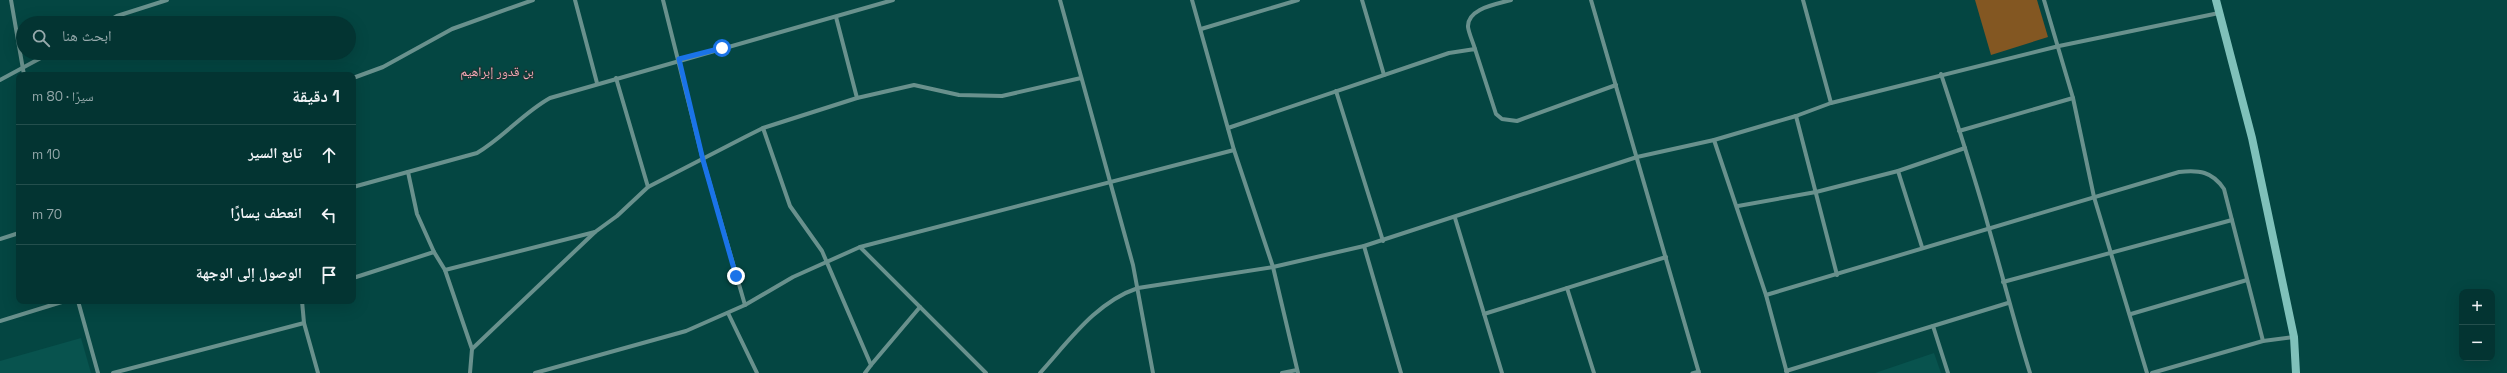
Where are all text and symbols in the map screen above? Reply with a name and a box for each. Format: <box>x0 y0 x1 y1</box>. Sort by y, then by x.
search box <box>16 16 356 60</box>
text: ابحث هنا <box>62 26 112 45</box>
icon: search <box>30 27 52 49</box>
route start <box>713 39 731 57</box>
district label: بن قدور إبراهيم <box>460 63 534 80</box>
text: 1 دقيقة <box>292 85 340 107</box>
text: سيرًا · 80 m <box>32 88 94 105</box>
text: تابع السير <box>248 143 302 162</box>
icon: ahead <box>318 144 340 166</box>
text: 10 m <box>32 146 60 163</box>
text: انعطف يسارًا <box>230 203 302 222</box>
icon: left <box>318 204 340 226</box>
text: 70 m <box>32 206 62 223</box>
text: الوصول إلى الوجهة <box>196 263 302 282</box>
icon: arrive <box>318 264 340 286</box>
route end <box>727 267 745 285</box>
map controls <box>2459 289 2495 361</box>
button: + <box>2459 289 2495 325</box>
button: − <box>2459 325 2495 361</box>

